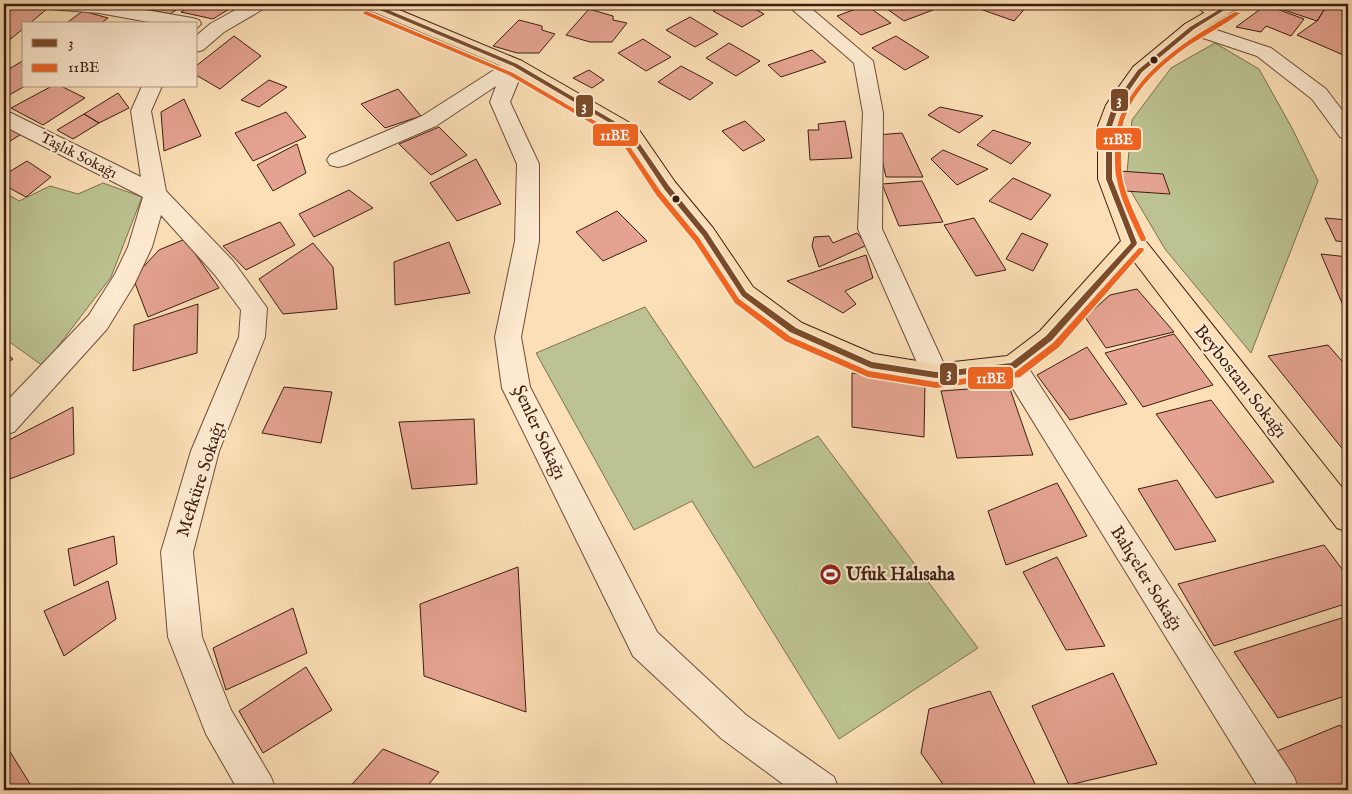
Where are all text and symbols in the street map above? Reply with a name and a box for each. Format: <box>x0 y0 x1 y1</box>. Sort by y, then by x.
legend <box>22 22 198 88</box>
text: 3 <box>68 34 74 53</box>
unlabelled marker <box>1149 55 1159 65</box>
text: 11BE <box>68 58 100 77</box>
line badge: 3 <box>1110 88 1129 112</box>
text: 3 <box>1116 92 1122 110</box>
line badge: 3 <box>575 94 594 118</box>
text: 3 <box>581 98 587 116</box>
line badge: 11BE <box>592 123 639 147</box>
text: 11BE <box>600 127 630 145</box>
line badge: 11BE <box>1095 127 1142 151</box>
street label: Taşlık Sokağı <box>37 128 120 183</box>
text: 11BE <box>1103 131 1133 149</box>
unlabelled marker <box>671 194 681 204</box>
street label: Beybostanı Sokağı <box>1188 321 1291 443</box>
line badge: 3 <box>939 362 958 386</box>
text: 3 <box>946 365 952 383</box>
line badge: 11BE <box>967 366 1014 390</box>
text: 11BE <box>976 370 1006 388</box>
street label: Şenler Sokağı <box>507 382 571 484</box>
street label: Mefküre Sokağı <box>172 419 231 540</box>
street label: Bahçeler Sokağı <box>1104 522 1187 636</box>
sports icon: Ufuk Halısaha <box>818 562 842 586</box>
place label: Ufuk Halısaha <box>845 564 956 587</box>

